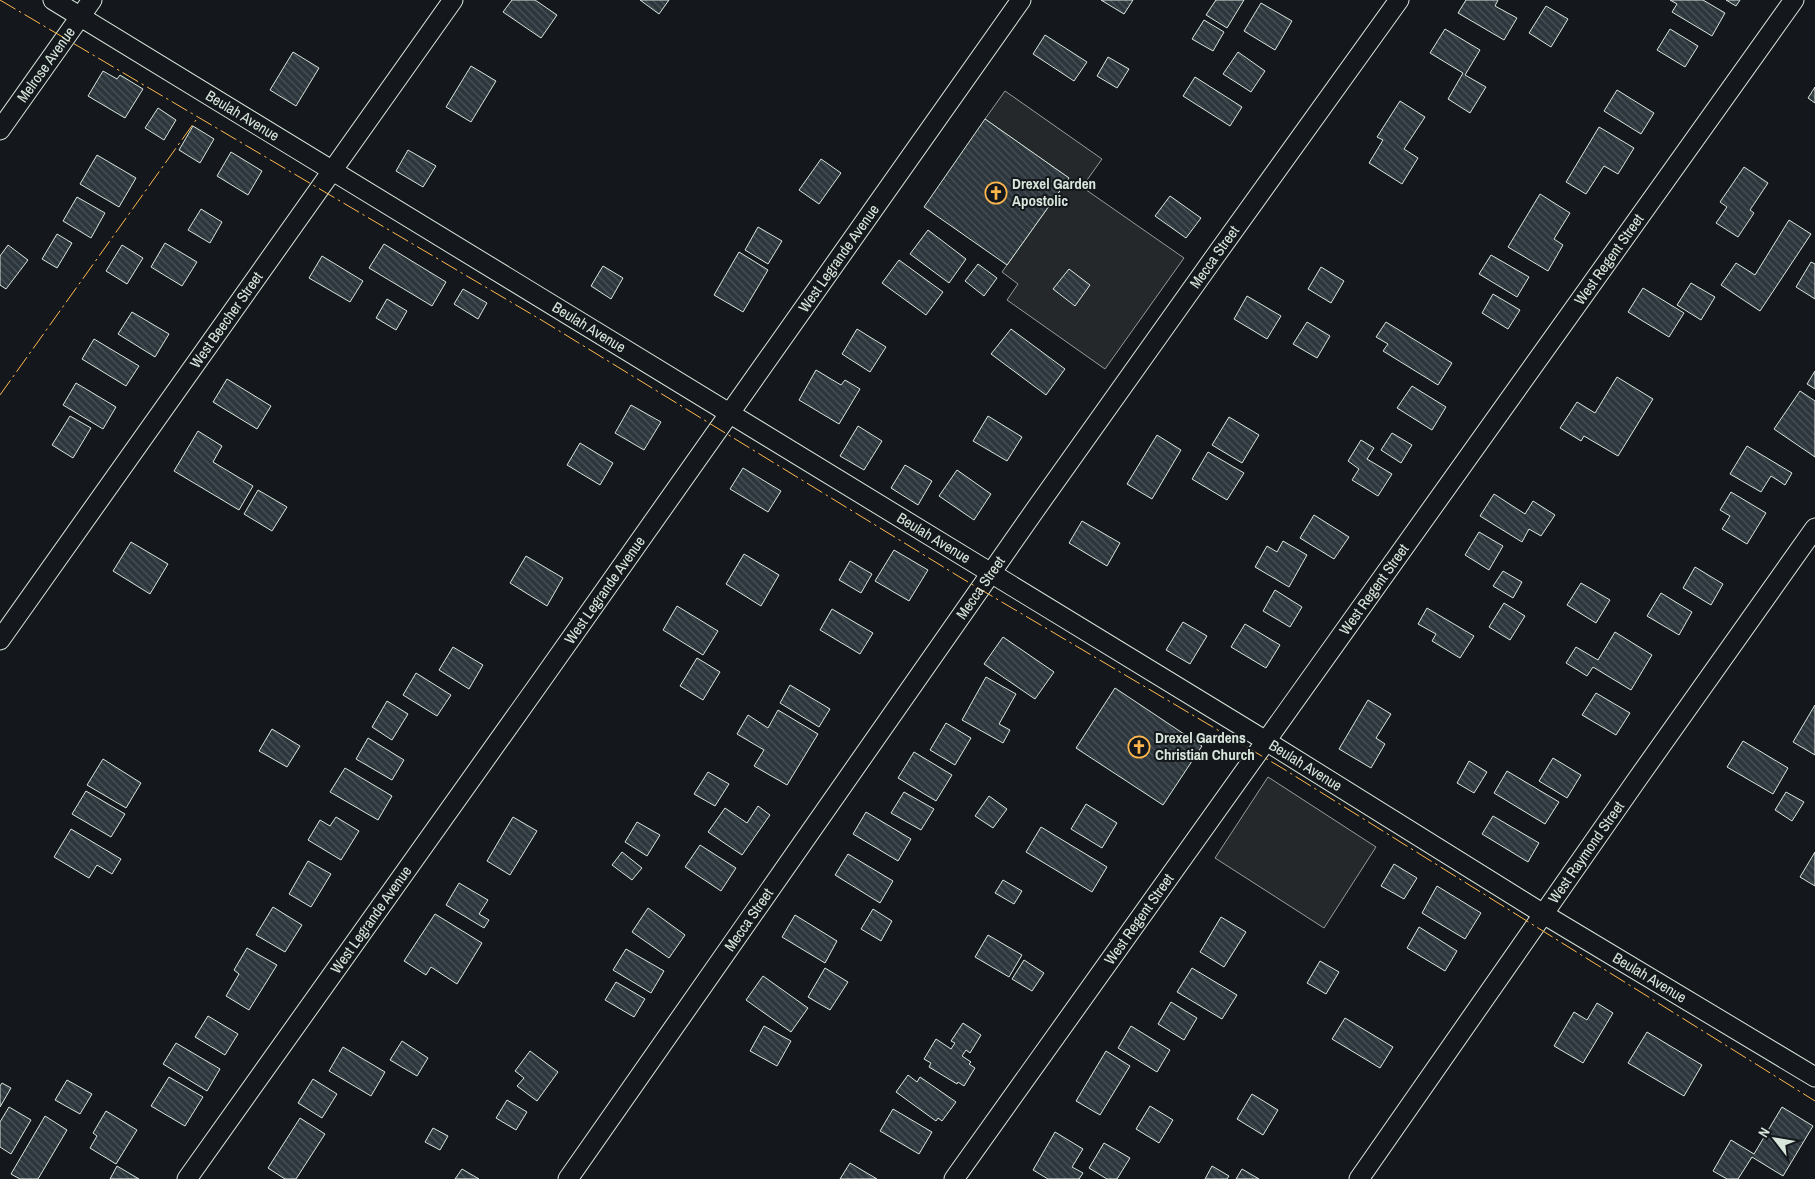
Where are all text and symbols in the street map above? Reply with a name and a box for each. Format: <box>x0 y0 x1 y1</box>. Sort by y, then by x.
street label: Melrose Avenue <box>12 22 80 106</box>
street label: Beulah Avenue <box>202 85 284 146</box>
place label: Drexel Garden Apostolic <box>1012 173 1096 211</box>
church icon: Drexel Garden Apostolic <box>984 181 1008 205</box>
street label: West Legrande Avenue <box>793 200 884 316</box>
street label: West Regent Street <box>1569 209 1649 309</box>
street label: Mecca Street <box>1185 221 1244 292</box>
street label: West Beecher Street <box>185 267 268 372</box>
street label: Beulah Avenue <box>548 296 630 358</box>
street label: Beulah Avenue <box>893 507 975 568</box>
street label: West Legrande Avenue <box>559 532 650 648</box>
street label: West Regent Street <box>1334 539 1414 639</box>
street label: Mecca Street <box>951 551 1010 623</box>
place label: Drexel Gardens Christian Church <box>1155 727 1255 765</box>
street label: Beulah Avenue <box>1265 734 1347 796</box>
church icon: Drexel Gardens Christian Church <box>1127 735 1151 759</box>
street label: West Raymond Street <box>1543 796 1629 907</box>
street label: West Legrande Avenue <box>325 861 416 978</box>
street label: West Regent Street <box>1099 869 1179 969</box>
street label: Mecca Street <box>719 883 778 955</box>
street label: Beulah Avenue <box>1609 947 1691 1008</box>
north arrow <box>1750 1114 1800 1164</box>
text: N <box>1754 1124 1774 1140</box>

